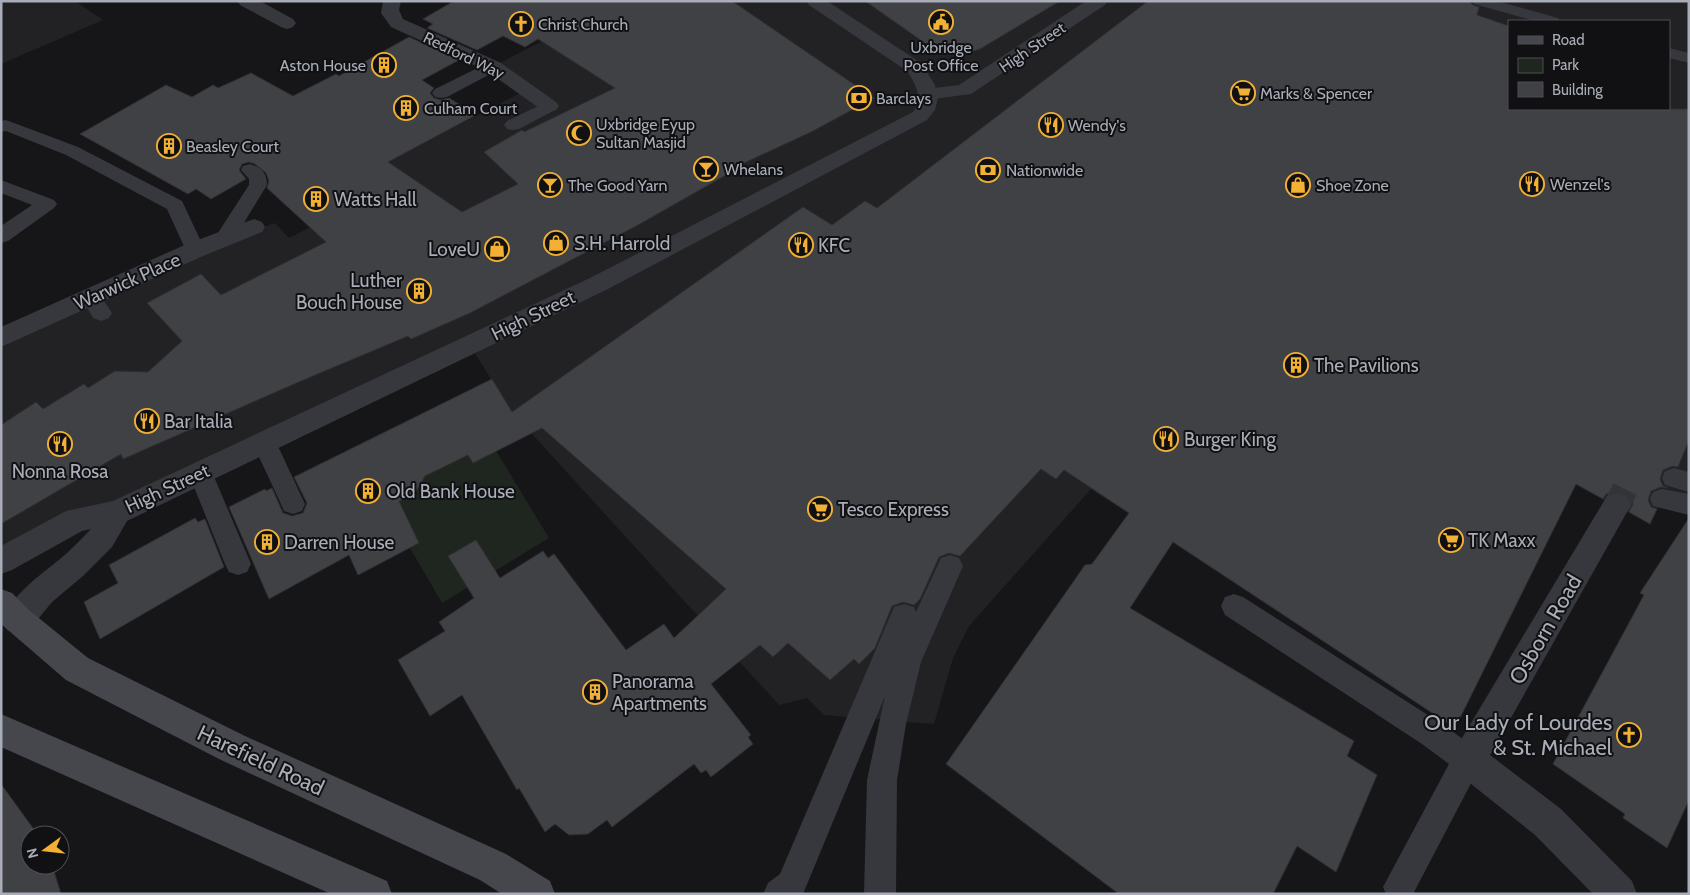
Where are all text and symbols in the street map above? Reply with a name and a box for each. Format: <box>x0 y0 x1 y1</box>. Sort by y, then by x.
public building icon: Uxbridge Post Office <box>928 9 954 35</box>
church icon: Christ Church <box>508 11 534 37</box>
place label: Christ Church <box>538 15 628 34</box>
street label: High Street <box>996 18 1070 77</box>
legend <box>1508 20 1670 110</box>
street label: Redford Way <box>420 28 507 83</box>
text: Road <box>1552 31 1585 49</box>
place label: Uxbridge Post Office <box>904 38 978 75</box>
building icon: Aston House <box>371 52 397 78</box>
place label: Aston House <box>280 56 366 75</box>
text: Park <box>1552 56 1579 74</box>
supermarket icon: Marks & Spencer <box>1230 80 1256 106</box>
text: Building <box>1552 81 1603 99</box>
place label: Marks & Spencer <box>1260 84 1373 103</box>
bank icon: Barclays <box>846 85 872 111</box>
place label: Barclays <box>876 89 931 108</box>
building icon: Culham Court <box>393 95 419 121</box>
place label: Culham Court <box>424 99 518 118</box>
restaurant icon: Wendy's <box>1038 112 1064 138</box>
place label: Uxbridge Eyup Sultan Masjid <box>596 115 695 152</box>
place label: Wendy's <box>1068 116 1126 135</box>
mosque icon: Uxbridge Eyup Sultan Masjid <box>566 120 592 146</box>
building icon: Beasley Court <box>156 133 182 159</box>
place label: Beasley Court <box>186 137 279 156</box>
bar icon: Whelans <box>693 156 719 182</box>
bank icon: Nationwide <box>975 157 1001 183</box>
place label: Whelans <box>724 160 783 179</box>
place label: Nationwide <box>1006 161 1083 180</box>
restaurant icon: Wenzel's <box>1519 171 1545 197</box>
bar icon: The Good Yarn <box>537 172 563 198</box>
shop icon: Shoe Zone <box>1285 172 1311 198</box>
place label: Wenzel's <box>1550 175 1610 194</box>
place label: The Good Yarn <box>568 176 667 195</box>
place label: Shoe Zone <box>1316 176 1389 195</box>
building icon: Watts Hall <box>303 186 329 212</box>
place label: Watts Hall <box>334 188 417 211</box>
shop icon: S.H. Harrold <box>543 230 569 256</box>
place label: S.H. Harrold <box>574 232 670 255</box>
restaurant icon: KFC <box>788 232 814 258</box>
place label: KFC <box>818 234 851 257</box>
shop icon: LoveU <box>484 236 510 262</box>
place label: LoveU <box>428 238 480 261</box>
street label: Warwick Place <box>70 248 184 315</box>
place label: Luther Bouch House <box>296 269 402 314</box>
building icon: Luther Bouch House <box>406 278 432 304</box>
street label: High Street <box>488 285 579 346</box>
building icon: The Pavilions <box>1283 352 1309 378</box>
place label: The Pavilions <box>1314 354 1419 377</box>
restaurant icon: Bar Italia <box>134 408 160 434</box>
place label: Bar Italia <box>164 410 233 433</box>
restaurant icon: Burger King <box>1153 426 1179 452</box>
place label: Burger King <box>1184 428 1276 451</box>
restaurant icon: Nonna Rosa <box>47 431 73 457</box>
street label: High Street <box>122 459 213 518</box>
place label: Nonna Rosa <box>12 460 108 483</box>
building icon: Old Bank House <box>355 478 381 504</box>
place label: Old Bank House <box>386 480 515 503</box>
supermarket icon: Tesco Express <box>807 496 833 522</box>
place label: Tesco Express <box>838 498 949 521</box>
supermarket icon: TK Maxx <box>1438 527 1464 553</box>
building icon: Darren House <box>254 529 280 555</box>
place label: TK Maxx <box>1468 529 1536 552</box>
place label: Darren House <box>284 531 395 554</box>
street label: Osborn Road <box>1503 570 1588 689</box>
place label: Panorama Apartments <box>612 670 707 715</box>
building icon: Panorama Apartments <box>582 679 608 705</box>
place label: Our Lady of Lourdes & St. Michael <box>1424 709 1613 761</box>
street label: Harefield Road <box>193 719 329 802</box>
church icon: Our Lady of Lourdes & St. Michael <box>1616 722 1642 748</box>
north arrow <box>20 825 70 875</box>
text: N <box>22 846 42 860</box>

